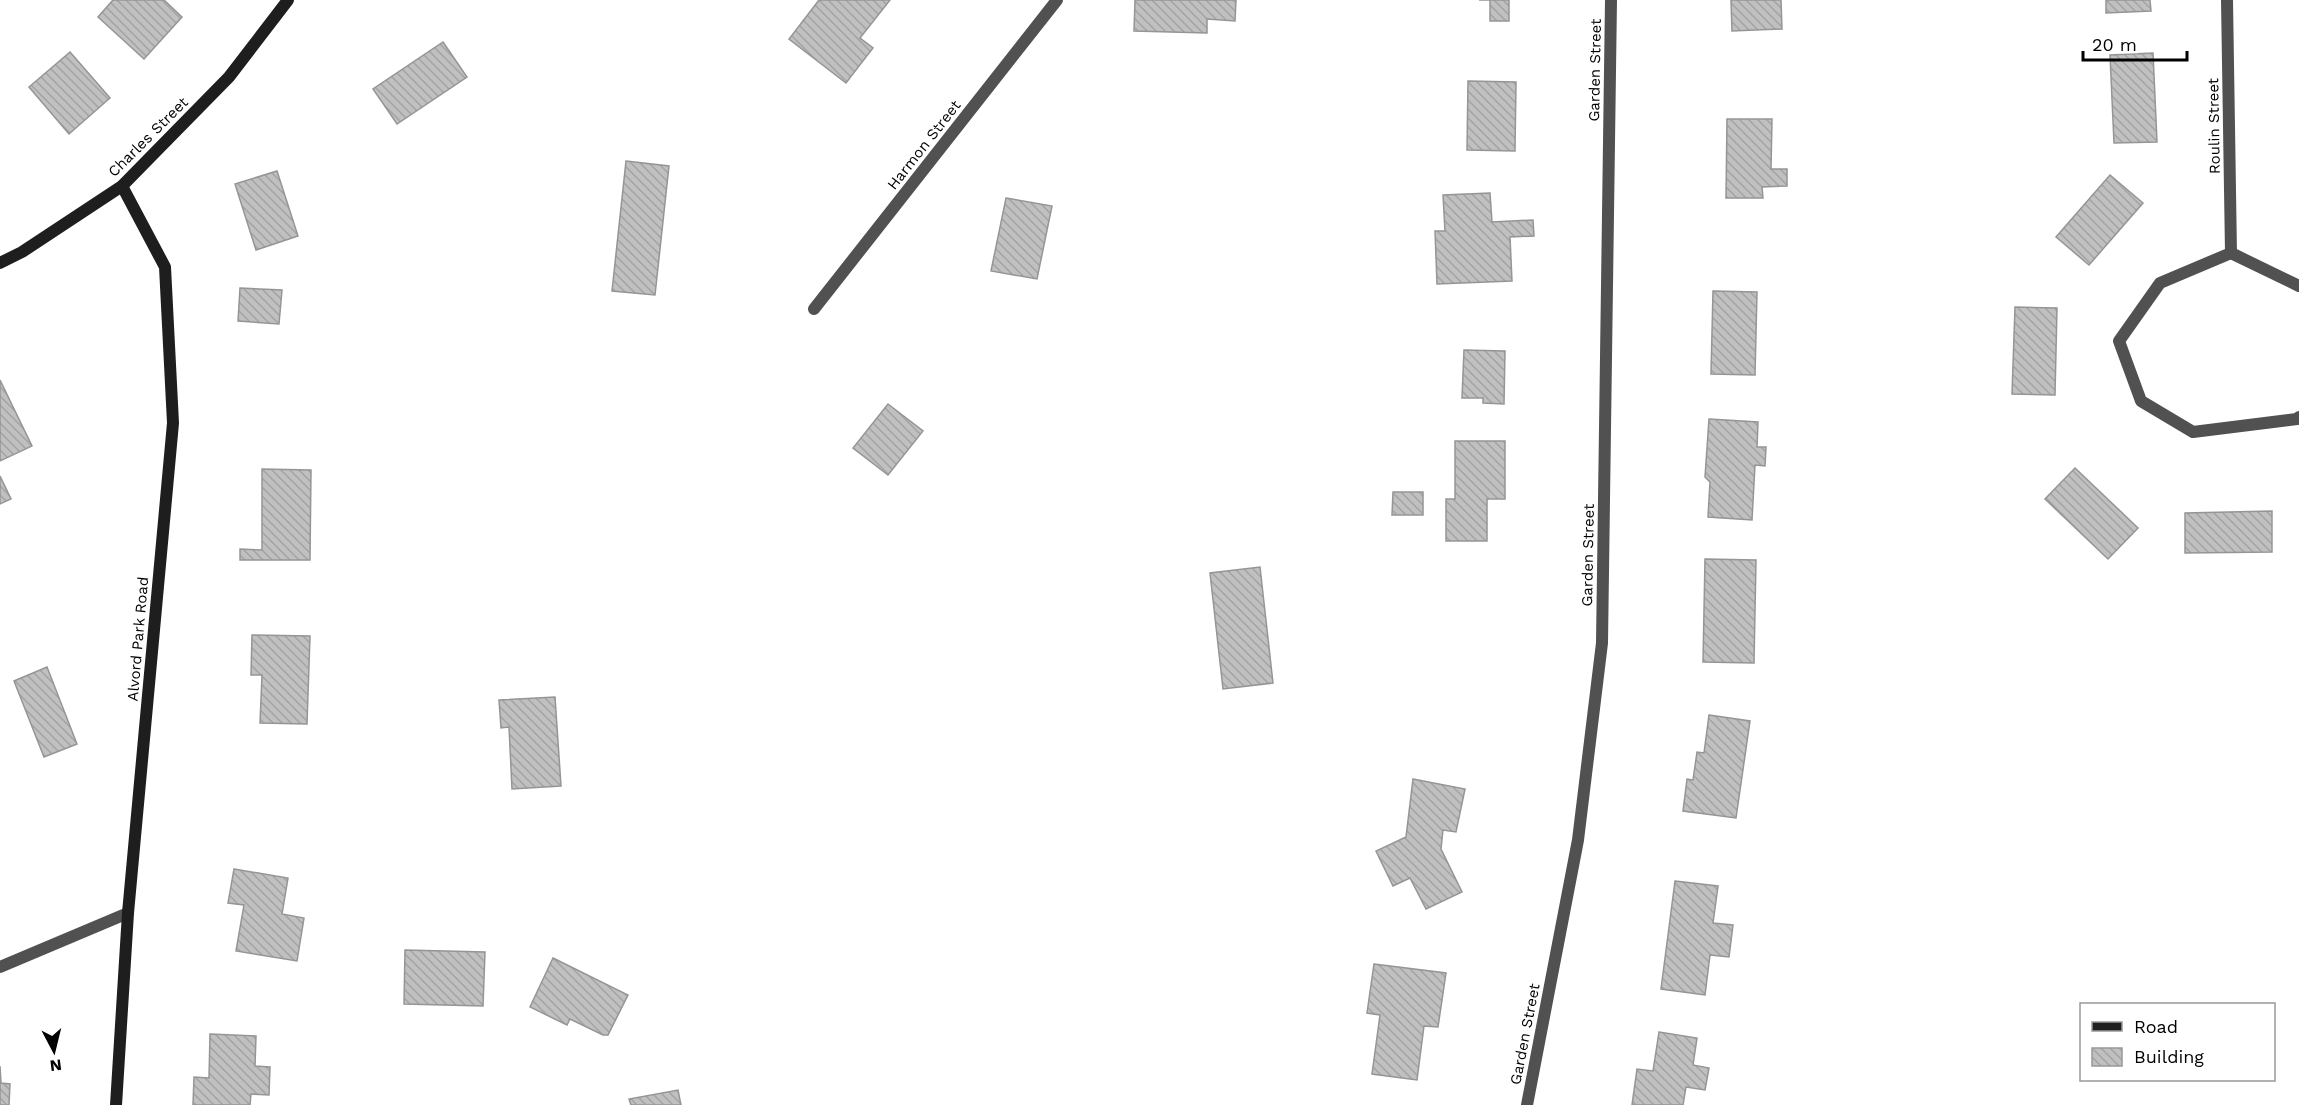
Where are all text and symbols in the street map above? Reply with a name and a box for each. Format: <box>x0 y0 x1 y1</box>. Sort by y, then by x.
street label: Garden Street <box>1585 18 1605 122</box>
scale bar <box>2083 24 2186 62</box>
text: 20 m <box>2092 34 2137 55</box>
street label: Roulin Street <box>2204 77 2224 174</box>
street label: Charles Street <box>104 93 192 181</box>
street label: Harmon Street <box>884 96 965 193</box>
street label: Garden Street <box>1578 503 1598 607</box>
street label: Alvord Park Road <box>124 576 152 702</box>
street label: Garden Street <box>1506 981 1544 1086</box>
legend <box>2080 1003 2275 1081</box>
text: Road <box>2134 1016 2178 1037</box>
north arrow <box>24 1021 84 1081</box>
text: Building <box>2134 1046 2204 1067</box>
text: N <box>49 1055 63 1076</box>

